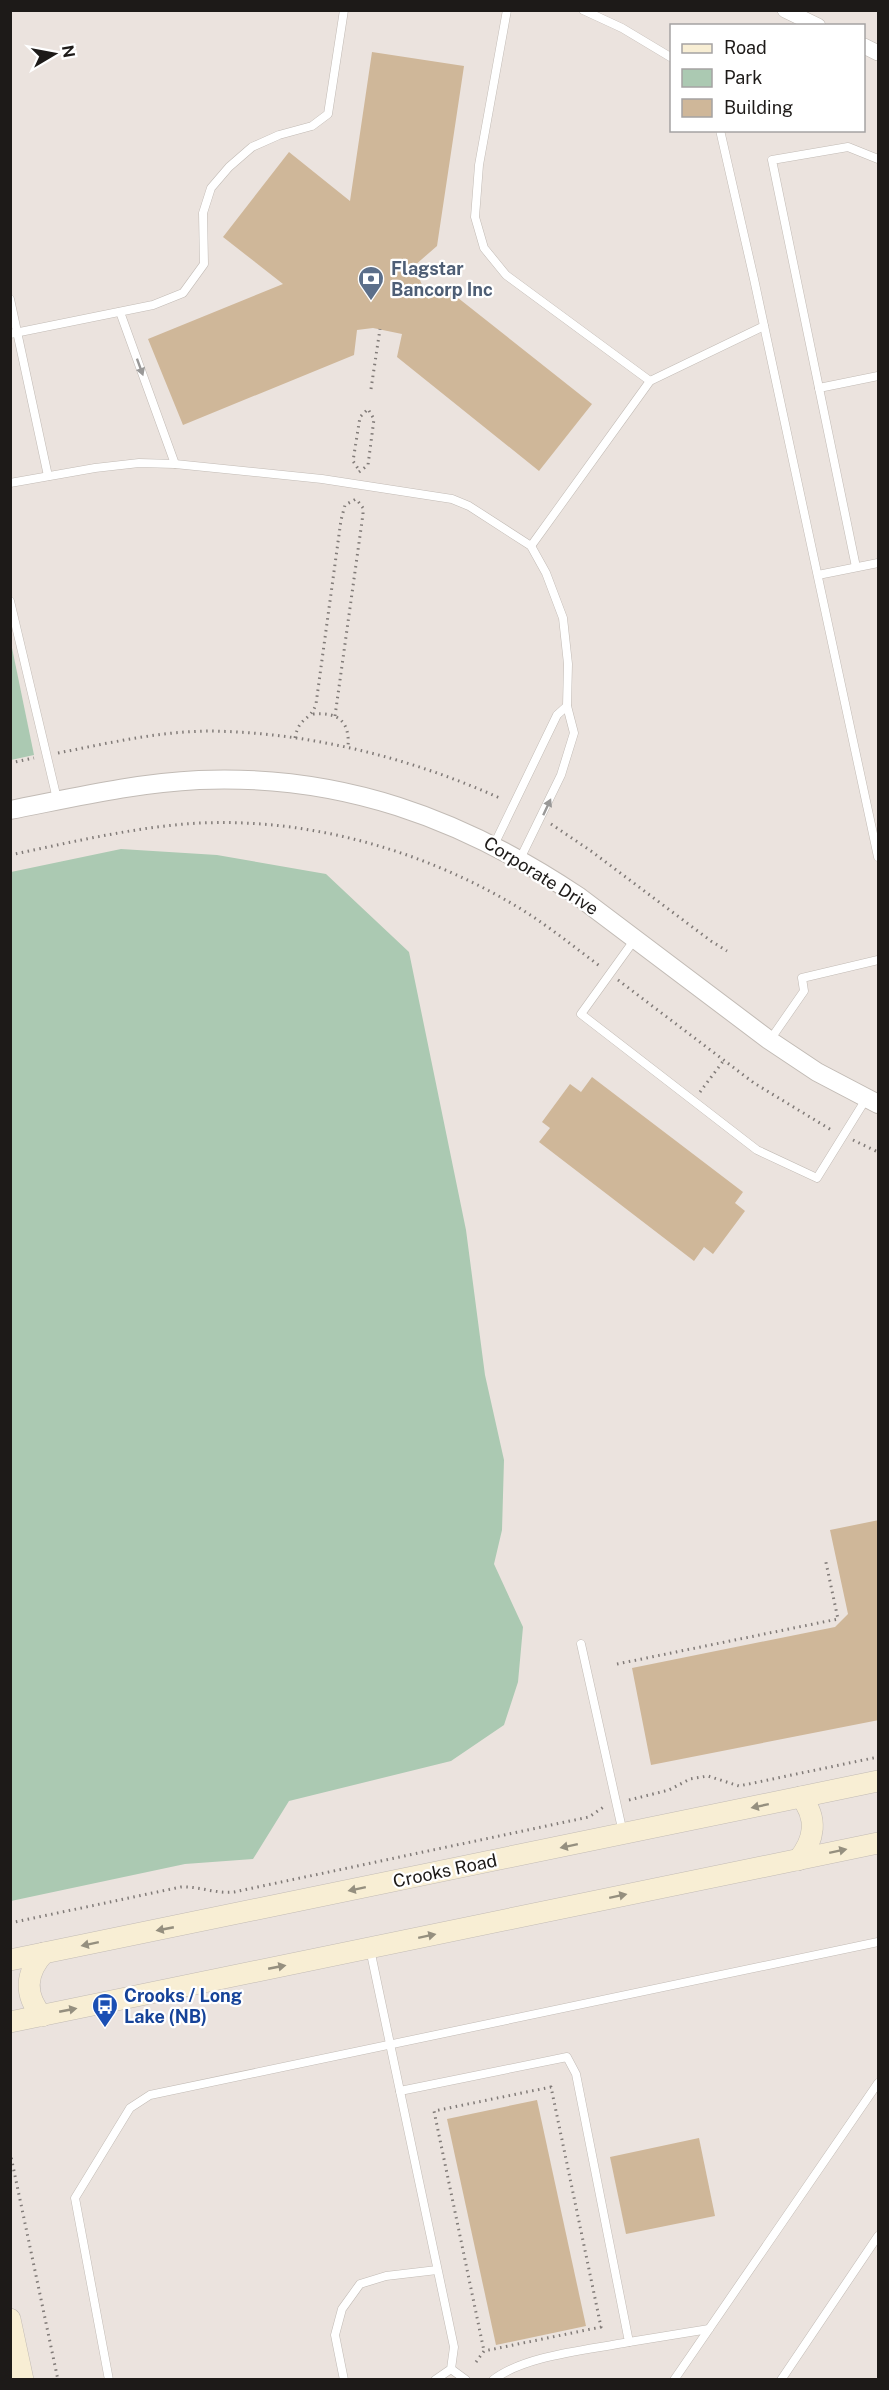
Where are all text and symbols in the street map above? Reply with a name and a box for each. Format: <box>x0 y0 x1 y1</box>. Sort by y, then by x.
north arrow <box>24 24 84 84</box>
legend <box>670 24 865 132</box>
text: Road <box>724 37 767 58</box>
text: N <box>58 44 79 59</box>
text: Park <box>724 67 762 88</box>
text: Building <box>724 97 793 118</box>
place label: Flagstar Bancorp Inc <box>391 258 493 300</box>
bank icon: Flagstar Bancorp Inc <box>356 264 386 302</box>
one-way arrow <box>135 358 145 376</box>
one-way arrow <box>542 798 551 815</box>
street label: Corporate Drive <box>480 832 602 919</box>
one-way arrow <box>750 1801 769 1811</box>
one-way arrow <box>559 1842 578 1851</box>
one-way arrow <box>829 1846 847 1856</box>
street label: Crooks Road <box>391 1849 499 1892</box>
one-way arrow <box>347 1885 366 1894</box>
one-way arrow <box>609 1891 627 1901</box>
one-way arrow <box>155 1925 174 1934</box>
one-way arrow <box>418 1930 436 1940</box>
one-way arrow <box>80 1940 99 1949</box>
one-way arrow <box>268 1962 287 1971</box>
place label: Crooks / Long Lake (NB) <box>124 1985 242 2027</box>
bus stop icon: Crooks / Long Lake (NB) <box>90 1991 120 2029</box>
one-way arrow <box>59 2005 78 2014</box>

